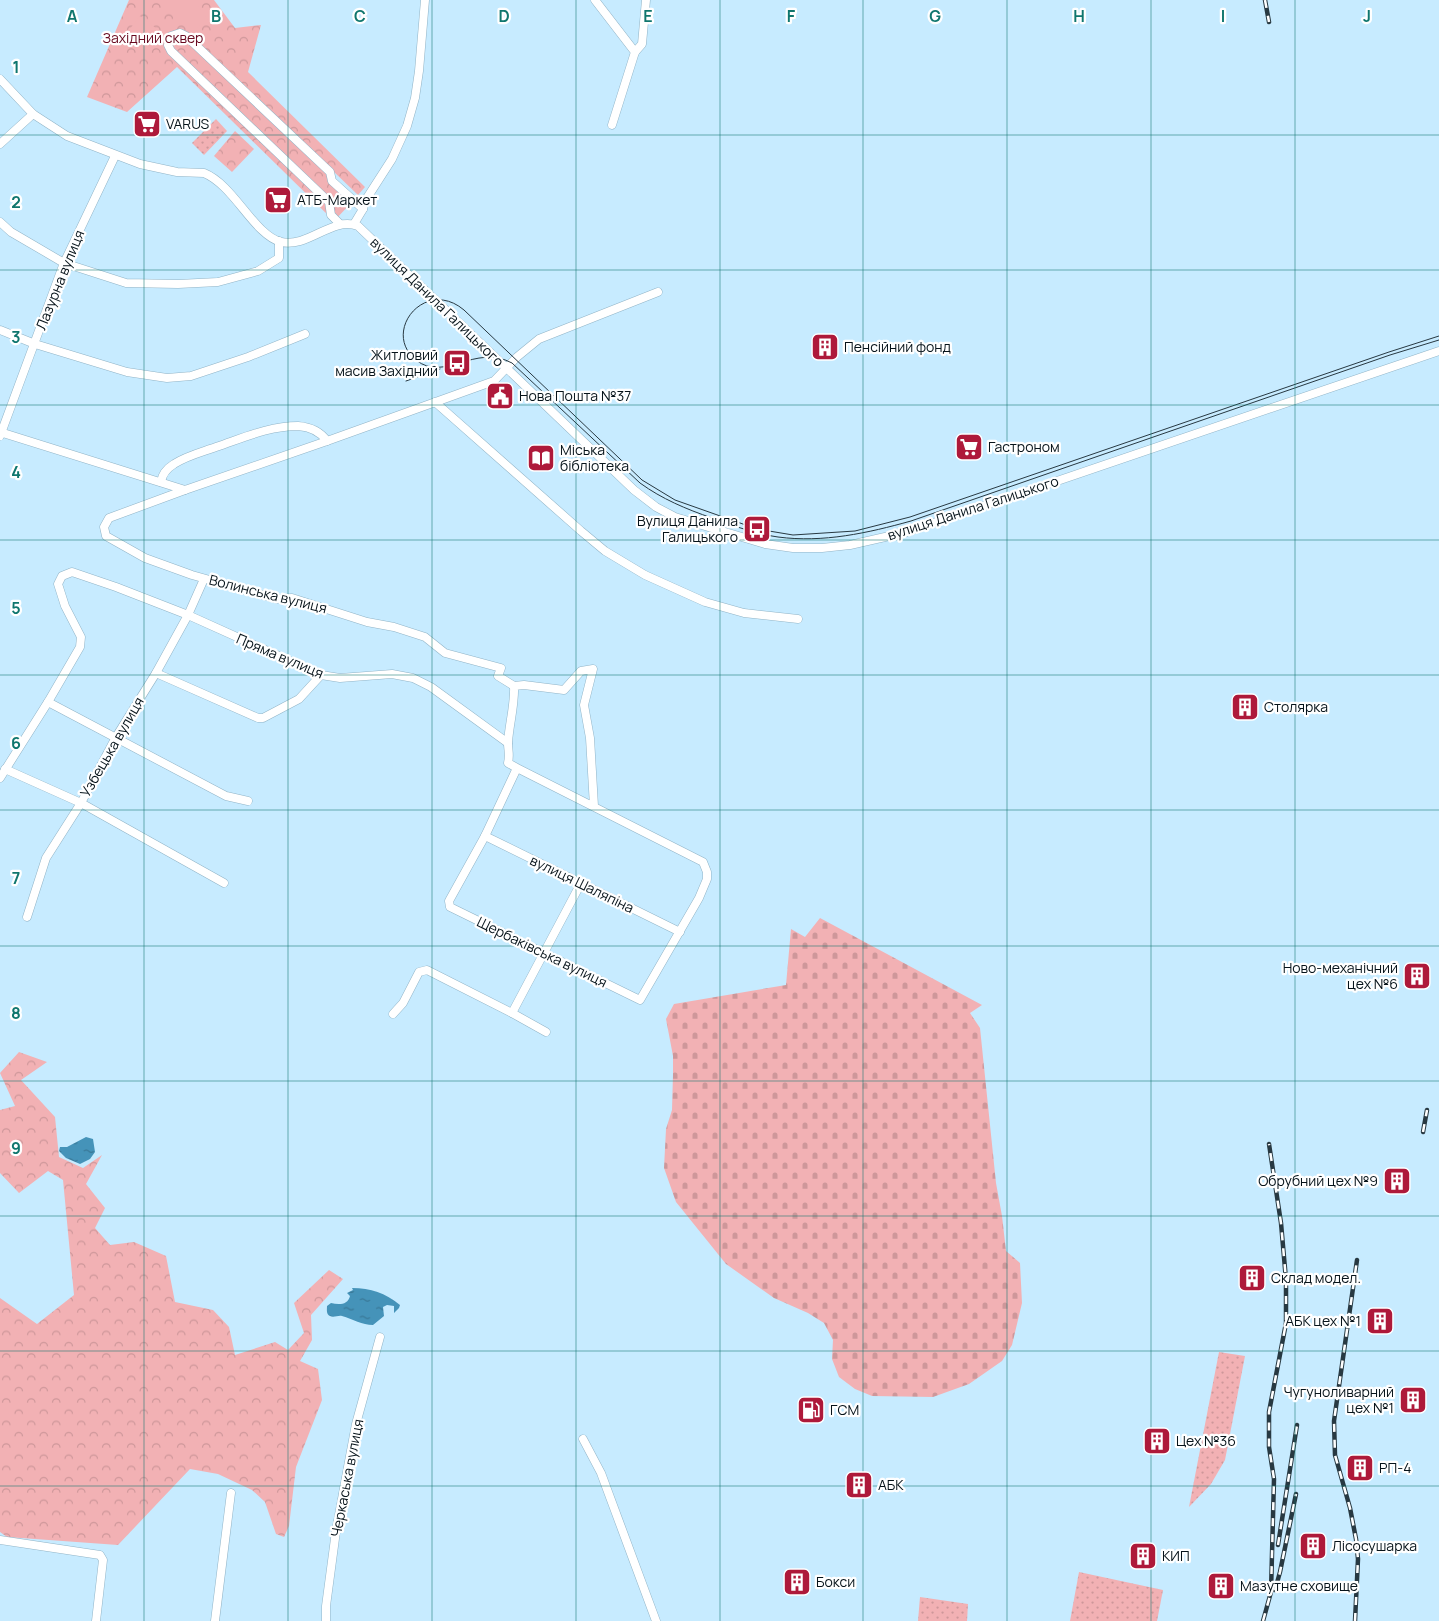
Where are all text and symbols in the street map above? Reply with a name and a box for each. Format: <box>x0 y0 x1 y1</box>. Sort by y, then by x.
text: A <box>67 5 78 27</box>
text: B <box>211 5 221 27</box>
text: C <box>354 5 366 27</box>
text: D <box>498 5 510 27</box>
text: E <box>643 5 653 27</box>
text: F <box>787 5 796 27</box>
text: G <box>929 5 941 27</box>
text: H <box>1073 5 1085 27</box>
text: I <box>1221 5 1225 27</box>
text: J <box>1363 5 1371 27</box>
park label: Західний сквер <box>103 28 203 47</box>
text: 1 <box>12 56 20 78</box>
supermarket icon: VARUS <box>132 109 162 139</box>
place label: VARUS <box>166 114 210 133</box>
supermarket icon: АТБ-Маркет <box>263 185 293 215</box>
place label: АТБ-Маркет <box>297 190 377 209</box>
text: 2 <box>11 191 21 213</box>
street label: Лазурна вулиця <box>31 227 88 333</box>
street label: вулиця Данила Галицького <box>366 233 508 371</box>
text: 3 <box>11 326 21 348</box>
building icon: Пенсійний фонд <box>810 332 840 362</box>
place label: Пенсійний фонд <box>844 337 951 356</box>
place label: Житловий масив Західний <box>335 345 438 380</box>
bus stop icon: Житловий масив Західний <box>442 348 472 378</box>
public building icon: Нова Пошта №37 <box>485 381 515 411</box>
place label: Нова Пошта №37 <box>519 386 631 405</box>
supermarket icon: Гастроном <box>954 432 984 462</box>
place label: Гастроном <box>988 437 1060 456</box>
place label: Міська бібліотека <box>560 440 629 475</box>
library icon: Міська бібліотека <box>526 443 556 473</box>
text: 4 <box>11 461 21 483</box>
street label: вулиця Данила Галицького <box>885 471 1061 544</box>
place label: Вулиця Данила Галицького <box>637 511 738 546</box>
bus stop icon: Вулиця Данила Галицького <box>742 514 772 544</box>
street label: Волинська вулиця <box>207 570 329 617</box>
text: 5 <box>11 597 21 619</box>
street label: Пряма вулиця <box>234 629 327 682</box>
building icon: Столярка <box>1230 692 1260 722</box>
street label: Узбецька вулиця <box>75 693 148 800</box>
place label: Столярка <box>1264 697 1328 716</box>
text: 6 <box>11 732 21 754</box>
street label: вулиця Шаляпіна <box>527 850 637 917</box>
text: 7 <box>12 867 20 889</box>
street label: Щербаківська вулиця <box>474 912 611 991</box>
place label: Ново-механічний цех №6 <box>1283 958 1398 993</box>
building icon: Ново-механічний цех №6 <box>1402 961 1432 991</box>
text: 8 <box>11 1002 21 1024</box>
text: 9 <box>11 1137 21 1159</box>
building icon: Обрубний цех №9 <box>1382 1166 1412 1196</box>
place label: Обрубний цех №9 <box>1258 1171 1378 1190</box>
building icon: Склад модел. <box>1237 1263 1267 1293</box>
place label: Склад модел. <box>1271 1268 1361 1287</box>
building icon: АБК цех №1 <box>1365 1306 1395 1336</box>
place label: АБК цех №1 <box>1285 1311 1361 1330</box>
place label: Чугуноливарний цех №1 <box>1283 1382 1394 1417</box>
building icon: Чугуноливарний цех №1 <box>1398 1385 1428 1415</box>
fuel station icon: ГСМ <box>796 1395 826 1425</box>
place label: ГСМ <box>830 1400 859 1419</box>
street label: Черкаська вулиця <box>326 1417 367 1539</box>
building icon: Цех №36 <box>1142 1426 1172 1456</box>
place label: Цех №36 <box>1176 1431 1236 1450</box>
building icon: РП-4 <box>1345 1453 1375 1483</box>
place label: РП-4 <box>1379 1458 1411 1477</box>
building icon: АБК <box>844 1470 874 1500</box>
place label: АБК <box>878 1475 904 1494</box>
building icon: Лісосушарка <box>1298 1531 1328 1561</box>
place label: Лісосушарка <box>1332 1536 1417 1555</box>
building icon: КИП <box>1128 1541 1158 1571</box>
place label: КИП <box>1162 1546 1190 1565</box>
building icon: Бокси <box>782 1567 812 1597</box>
building icon: Мазутне сховище <box>1206 1571 1236 1601</box>
place label: Бокси <box>816 1572 855 1591</box>
place label: Мазутне сховище <box>1240 1576 1358 1595</box>

